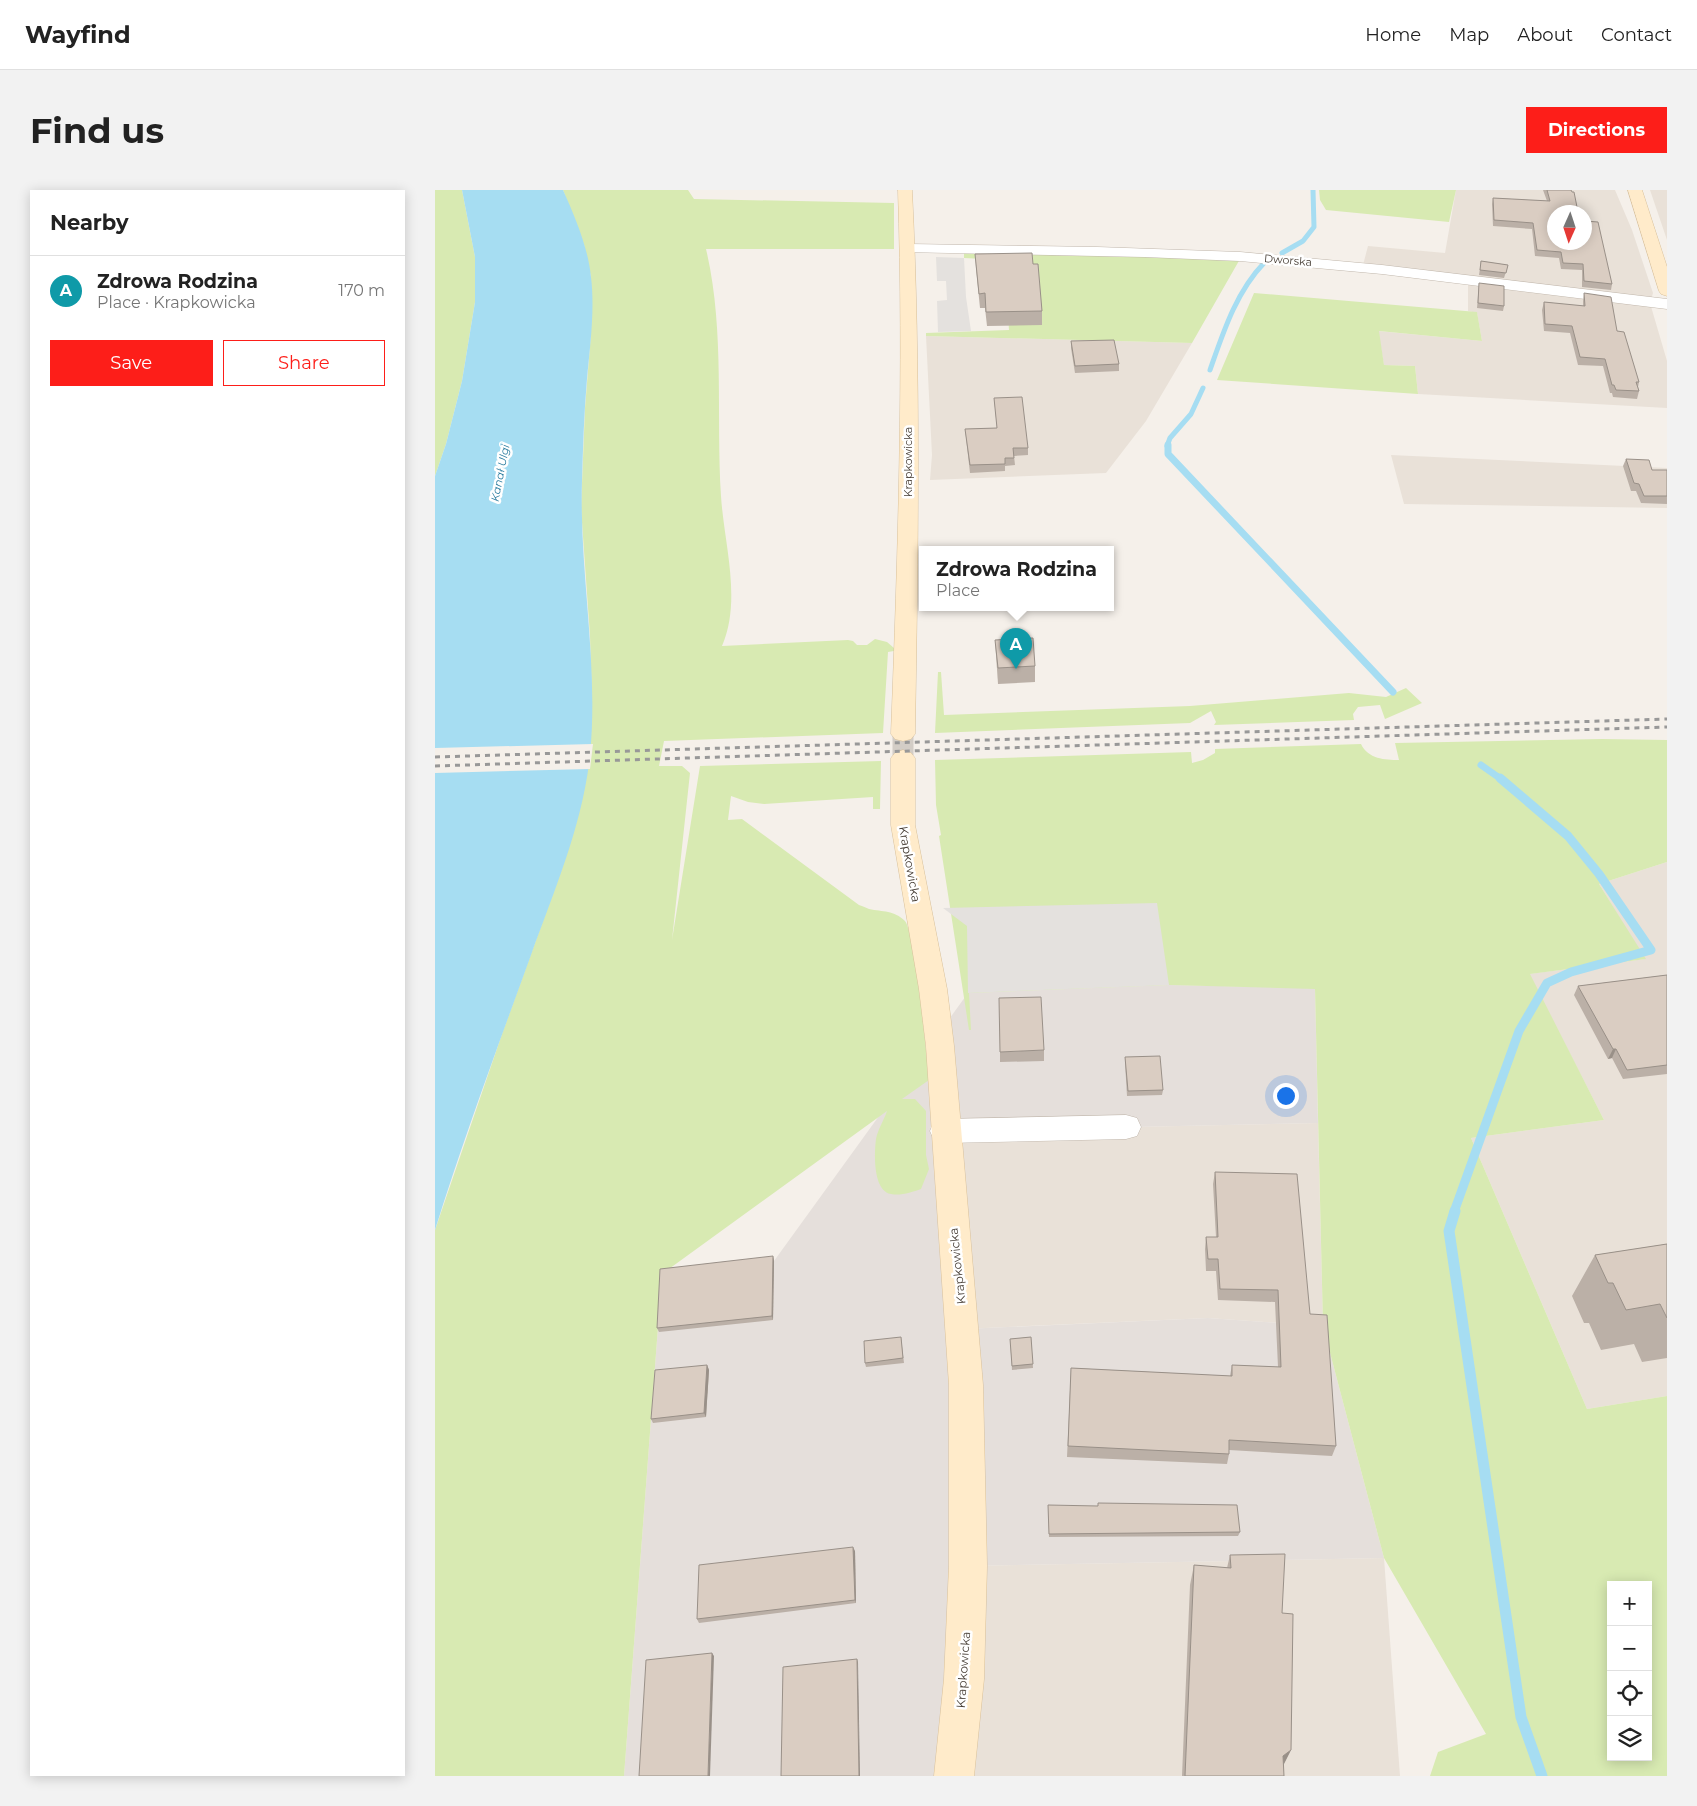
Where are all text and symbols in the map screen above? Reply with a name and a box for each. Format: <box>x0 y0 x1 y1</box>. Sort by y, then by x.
text: Wayfind <box>25 20 131 49</box>
text: Home <box>1365 24 1421 46</box>
text: Map <box>1449 24 1489 46</box>
text: About <box>1517 24 1573 46</box>
text: Contact <box>1601 24 1672 46</box>
button: Directions <box>1526 107 1667 153</box>
text: Find us <box>30 109 164 152</box>
north arrow <box>1547 205 1592 250</box>
text: Nearby <box>50 210 129 235</box>
street label: Dworska <box>1263 251 1313 269</box>
text: Zdrowa Rodzina <box>97 270 258 293</box>
text: A <box>60 281 72 300</box>
text: 170 m <box>338 281 385 300</box>
text: Place · Krapkowicka <box>97 293 256 312</box>
button: Save <box>50 340 213 386</box>
button: Share <box>223 340 385 386</box>
street label: Krapkowicka <box>901 427 915 497</box>
water label: Kanał Ulgi <box>488 443 512 503</box>
popup <box>919 546 1114 611</box>
text: Zdrowa Rodzina <box>936 558 1097 581</box>
text: Place <box>936 581 980 600</box>
pin: A <box>1000 628 1032 669</box>
street label: Krapkowicka <box>896 825 924 903</box>
your location <box>1273 1083 1299 1109</box>
street label: Krapkowicka <box>946 1227 968 1305</box>
map controls <box>1607 1581 1652 1761</box>
button: + <box>1607 1581 1652 1626</box>
button: − <box>1607 1626 1652 1671</box>
street label: Krapkowicka <box>953 1631 973 1709</box>
button: locate <box>1607 1671 1652 1716</box>
button: layers <box>1607 1716 1652 1761</box>

